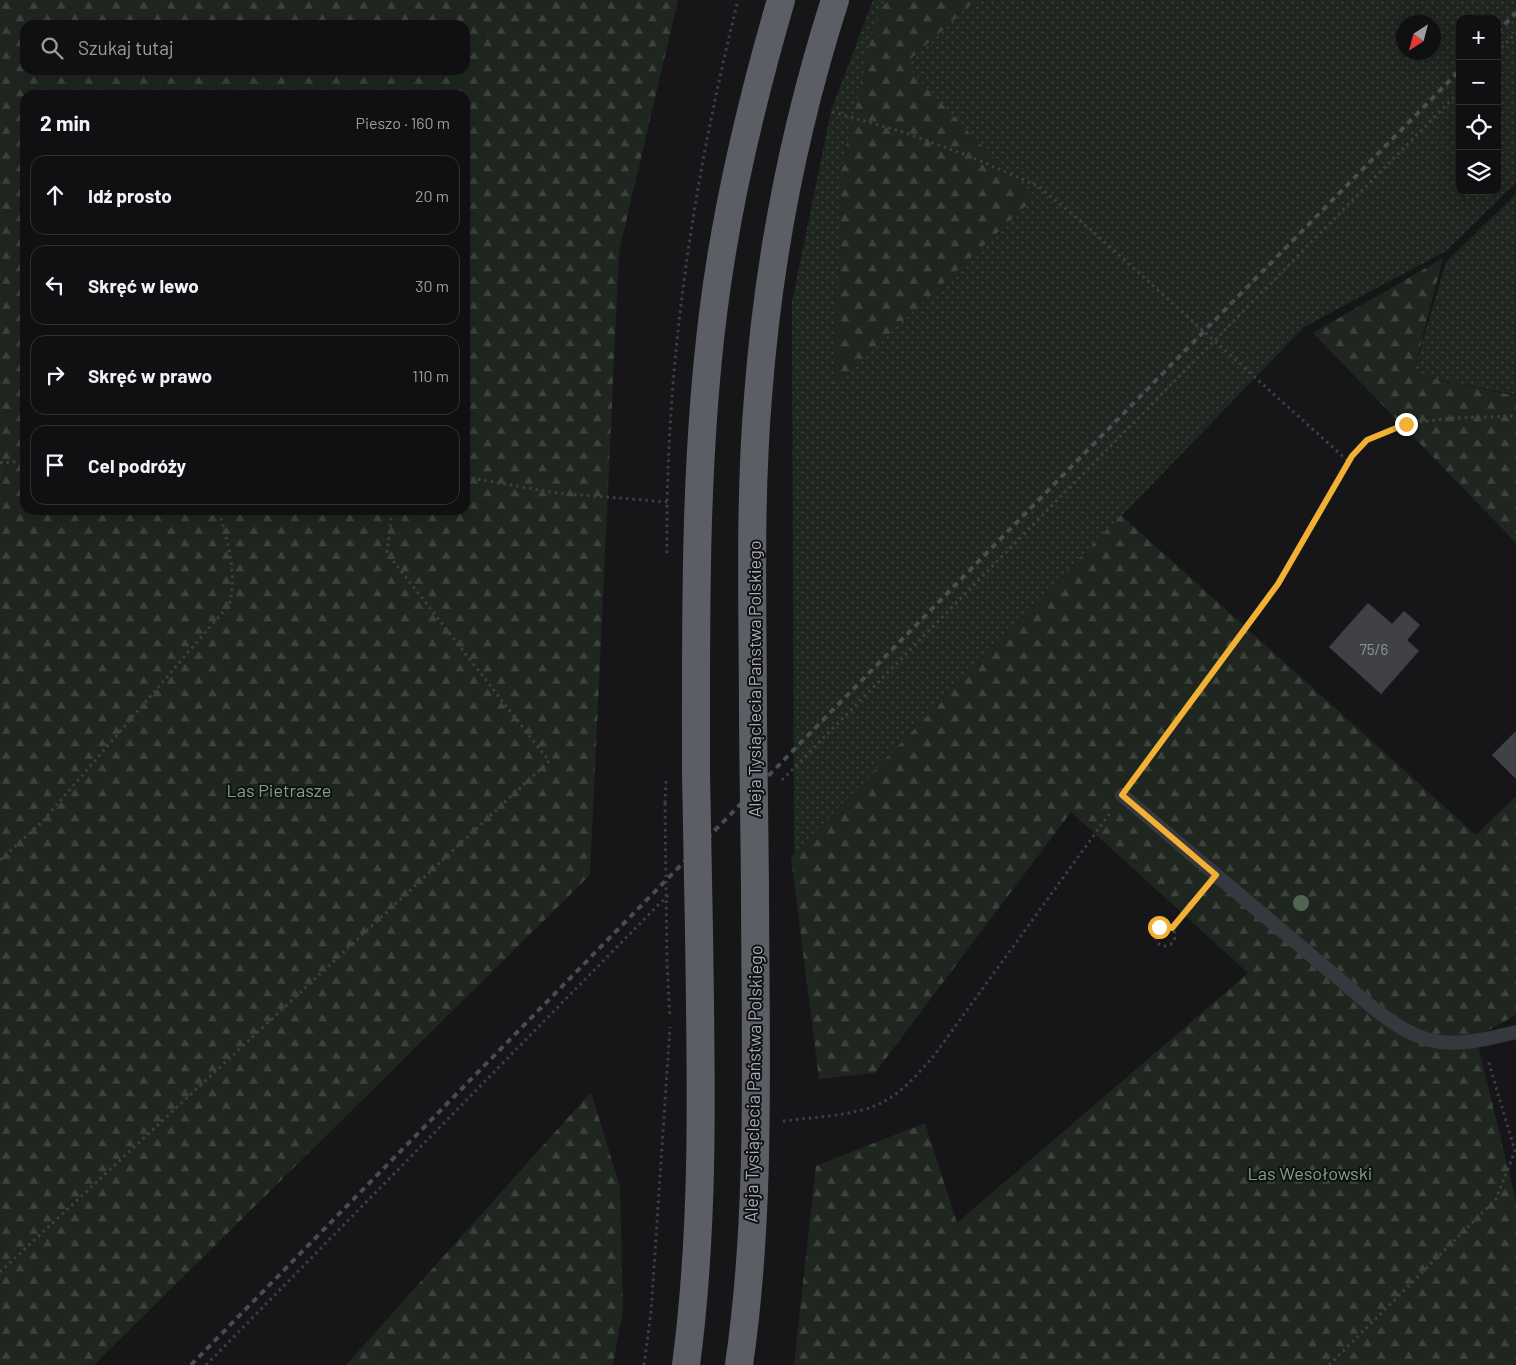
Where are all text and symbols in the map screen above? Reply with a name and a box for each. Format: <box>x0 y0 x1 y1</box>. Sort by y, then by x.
north arrow <box>1396 15 1441 60</box>
map controls <box>1456 15 1501 195</box>
button: + <box>1456 15 1501 60</box>
search box <box>20 20 470 75</box>
icon: search <box>38 34 66 62</box>
text: Szukaj tutaj <box>78 36 174 59</box>
button: − <box>1456 60 1501 105</box>
button: locate <box>1456 105 1501 150</box>
text: 2 min <box>40 110 90 135</box>
text: Pieszo · 160 m <box>355 113 450 132</box>
button: layers <box>1456 150 1501 195</box>
icon: ahead <box>41 181 69 209</box>
text: Idź prosto <box>88 184 172 207</box>
text: 20 m <box>415 186 449 205</box>
icon: left <box>41 271 69 299</box>
text: Skręć w lewo <box>88 274 199 297</box>
text: 30 m <box>415 276 449 295</box>
icon: right <box>41 361 69 389</box>
text: Skręć w prawo <box>88 364 212 387</box>
text: 110 m <box>412 366 449 385</box>
route end <box>1395 413 1418 436</box>
icon: arrive <box>41 451 69 479</box>
text: Cel podróży <box>88 454 186 477</box>
street label: Aleja Tysiąclecia Państwa Polskiego <box>743 540 765 818</box>
house number: 75/6 <box>1360 640 1388 658</box>
park label: Las Pietrasze <box>227 779 331 801</box>
route start <box>1148 916 1171 939</box>
street label: Aleja Tysiąclecia Państwa Polskiego <box>740 945 766 1223</box>
park label: Las Wesołowski <box>1248 1162 1372 1184</box>

